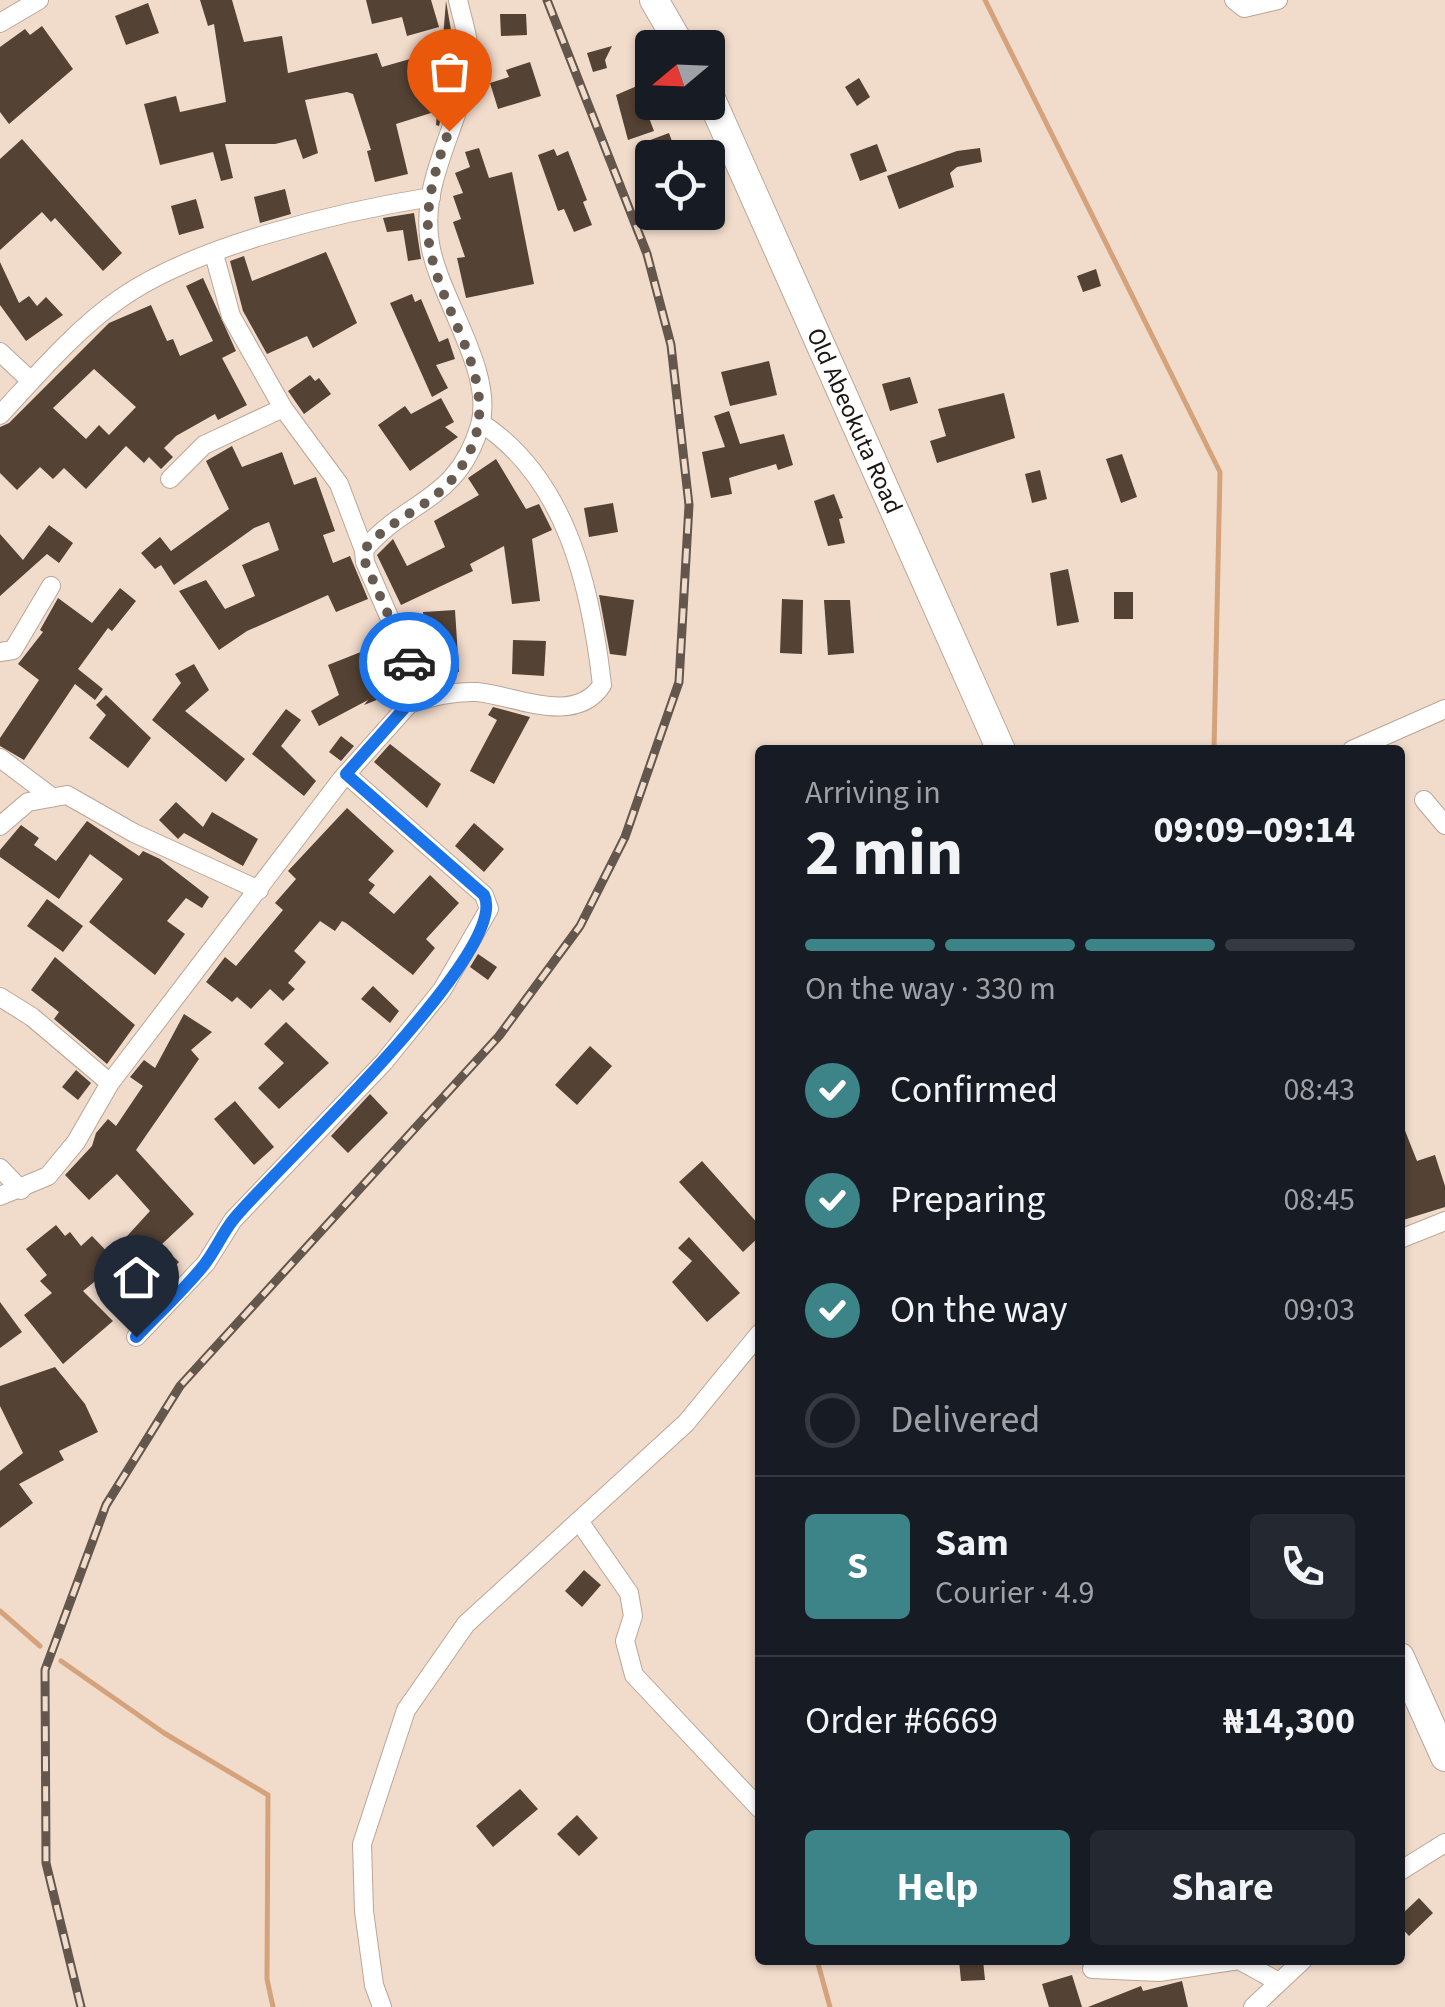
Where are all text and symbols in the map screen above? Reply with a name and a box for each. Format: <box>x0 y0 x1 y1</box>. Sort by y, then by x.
pin <box>407 29 492 132</box>
north arrow <box>635 30 725 120</box>
map controls <box>635 30 725 230</box>
icon: bag <box>422 44 477 99</box>
button: locate <box>635 140 725 230</box>
street label: Old Abeokuta Road <box>797 322 912 520</box>
courier <box>359 612 459 712</box>
icon: car <box>382 635 437 690</box>
text: Arriving in <box>805 770 941 816</box>
text: 09:09–09:14 <box>1153 803 1355 857</box>
text: 2 min <box>805 807 963 900</box>
text: On the way · 330 m <box>805 966 1056 1012</box>
icon: check <box>805 1063 860 1118</box>
text: Confirmed <box>890 1063 1058 1117</box>
text: 08:43 <box>1283 1067 1355 1113</box>
icon: check <box>805 1173 860 1228</box>
text: Preparing <box>890 1173 1045 1227</box>
text: 08:45 <box>1283 1177 1355 1223</box>
pin <box>94 1235 179 1338</box>
icon: home <box>109 1250 164 1305</box>
icon: check <box>805 1283 860 1338</box>
text: On the way <box>890 1283 1067 1337</box>
text: 09:03 <box>1283 1287 1355 1333</box>
text: Delivered <box>890 1393 1040 1447</box>
button: phone <box>1250 1514 1355 1619</box>
text: Sam <box>935 1516 1009 1570</box>
text: S <box>847 1539 868 1593</box>
text: Courier · 4.9 <box>935 1570 1095 1616</box>
text: Order #6669 <box>805 1694 998 1748</box>
text: ₦14,300 <box>1223 1694 1355 1748</box>
button: Help <box>805 1830 1070 1945</box>
button: Share <box>1090 1830 1355 1945</box>

